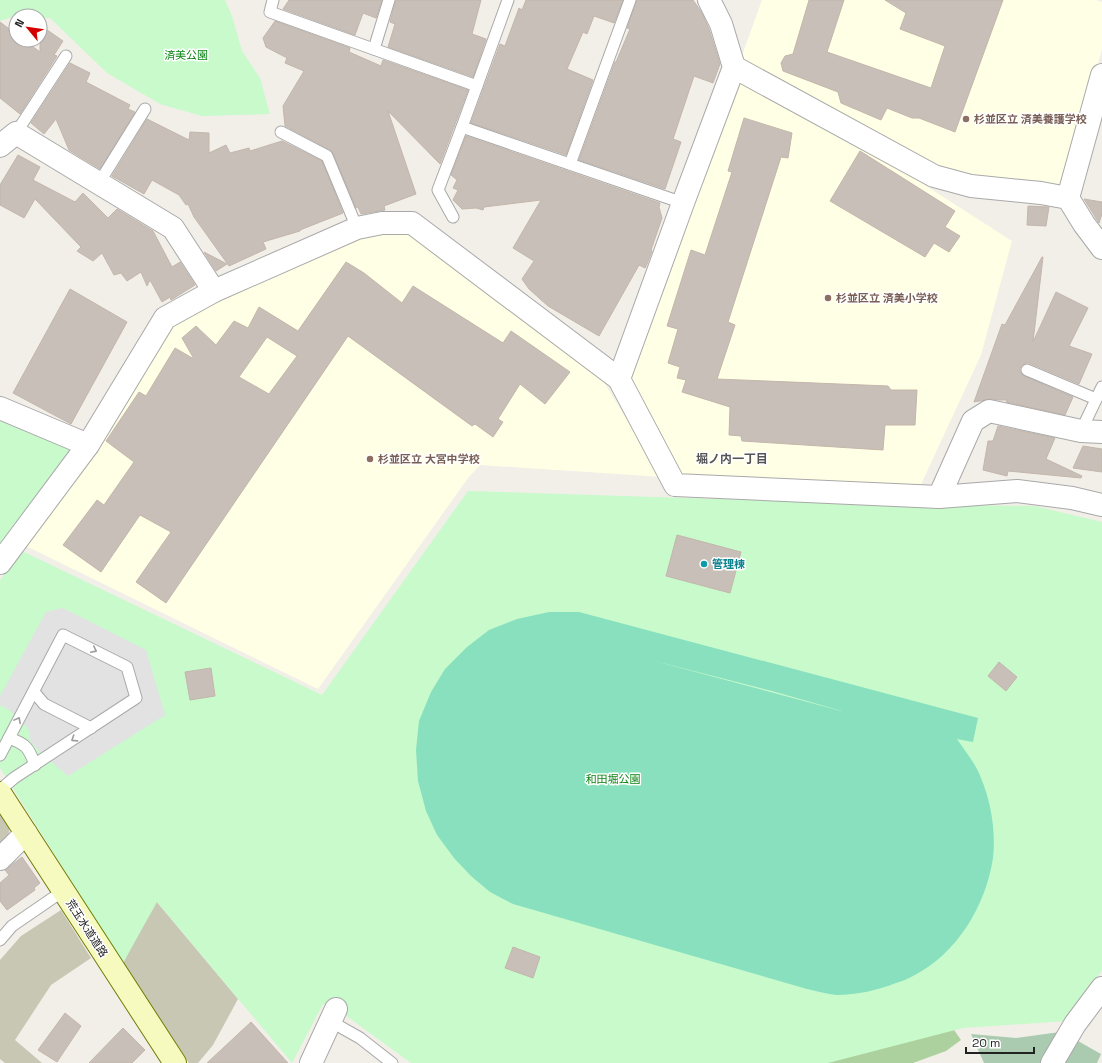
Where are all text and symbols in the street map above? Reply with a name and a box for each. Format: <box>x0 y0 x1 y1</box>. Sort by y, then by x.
north arrow <box>8 8 48 48</box>
text: N <box>11 17 27 30</box>
park label: 済美公園 <box>164 48 208 62</box>
place label: 杉並区立 済美養護学校 <box>974 112 1087 126</box>
marker: 杉並区立 済美養護学校 <box>961 114 971 124</box>
place label: 杉並区立 済美小学校 <box>836 291 938 305</box>
marker: 杉並区立 済美小学校 <box>823 293 833 303</box>
district label: 堀ノ内一丁目 <box>696 451 768 467</box>
place label: 杉並区立 大宮中学校 <box>378 452 480 466</box>
marker: 杉並区立 大宮中学校 <box>365 454 375 464</box>
place label: 管理棟 <box>712 557 745 571</box>
marker: 管理棟 <box>699 559 709 569</box>
one-way arrow <box>89 645 97 653</box>
one-way arrow <box>14 717 21 724</box>
one-way arrow <box>72 734 79 741</box>
park label: 和田堀公園 <box>586 772 641 786</box>
street label: 荒玉水道道路 <box>63 897 111 959</box>
scale bar <box>966 1029 1034 1055</box>
text: 20 m <box>972 1035 1000 1051</box>

